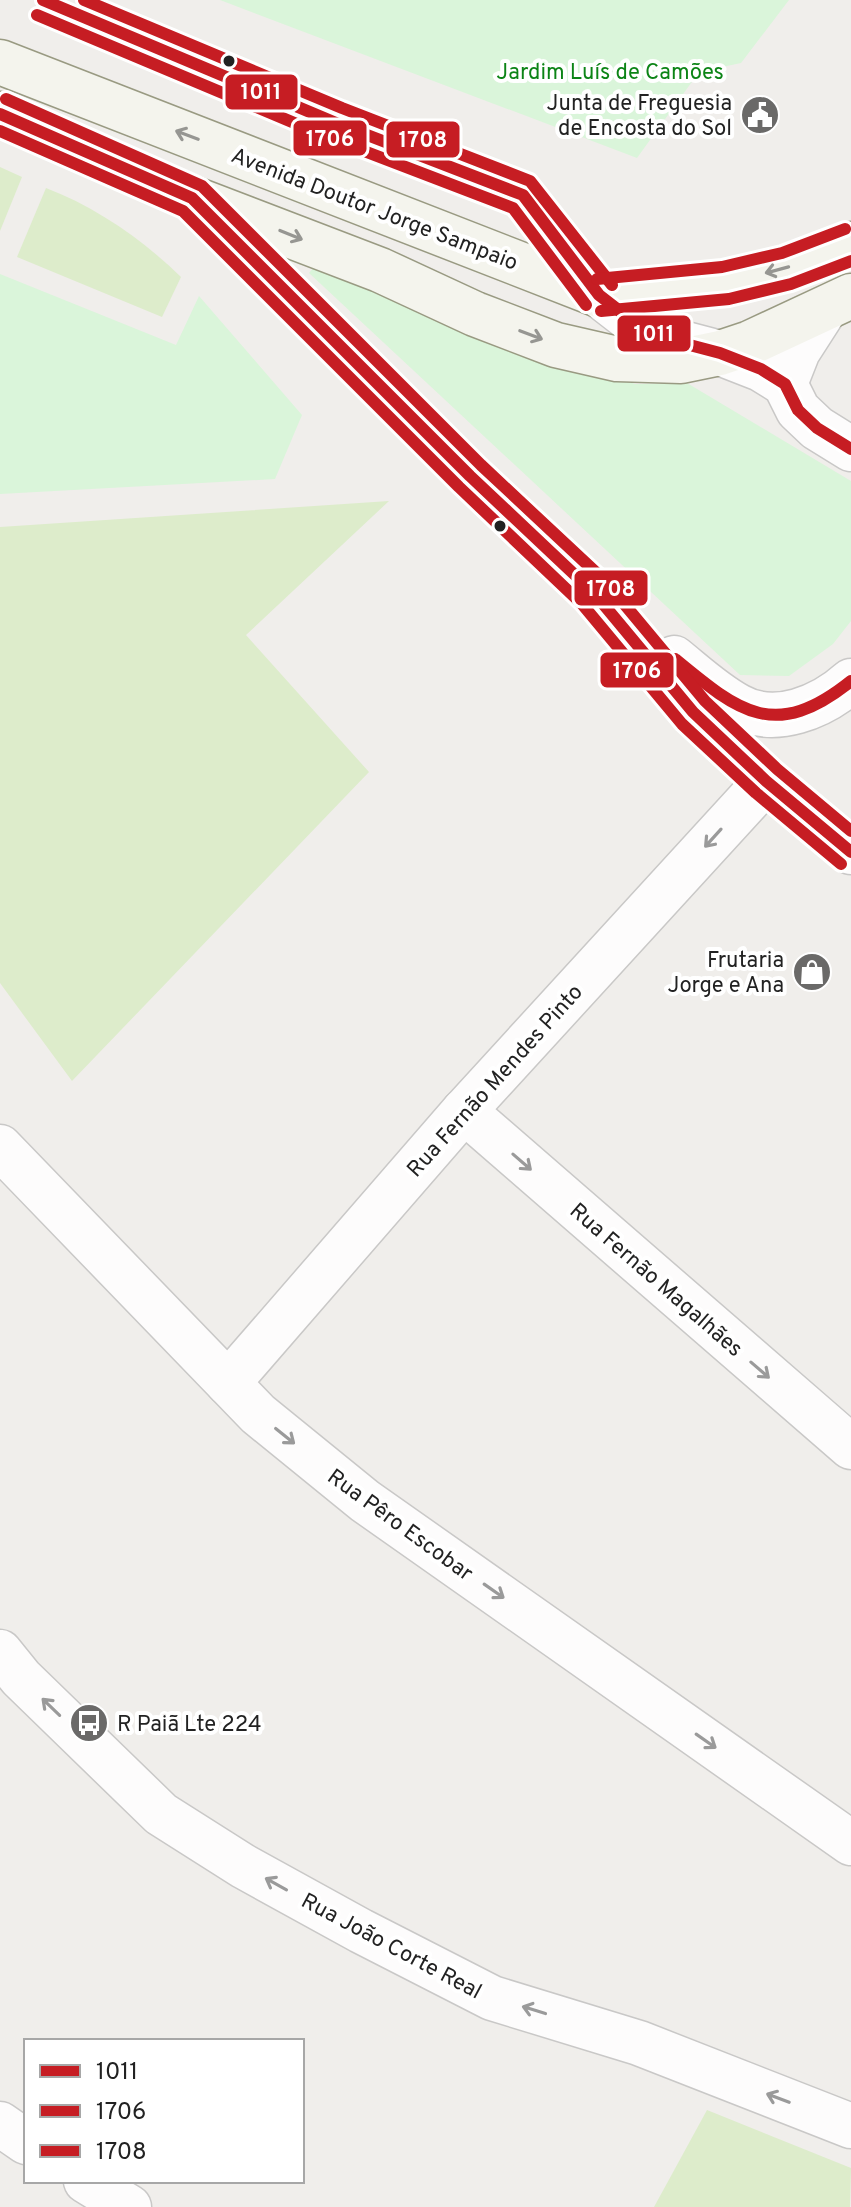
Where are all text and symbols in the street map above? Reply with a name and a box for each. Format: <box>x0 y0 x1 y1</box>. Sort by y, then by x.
unlabelled marker <box>221 53 237 69</box>
park label: Jardim Luís de Camões <box>496 60 724 87</box>
line badge: 1011 <box>224 73 299 111</box>
text: 1011 <box>241 80 281 107</box>
place label: Junta de Freguesia de Encosta do Sol <box>546 91 732 143</box>
public building icon: Junta de Freguesia de Encosta do Sol <box>739 94 781 136</box>
line badge: 1706 <box>292 119 368 157</box>
line badge: 1708 <box>385 120 461 159</box>
one-way arrow <box>175 127 200 141</box>
text: 1706 <box>306 127 354 154</box>
text: 1708 <box>399 128 447 155</box>
street label: Avenida Doutor Jorge Sampaio <box>227 143 521 278</box>
one-way arrow <box>278 229 303 243</box>
one-way arrow <box>765 263 791 278</box>
line badge: 1011 <box>616 314 692 353</box>
text: 1011 <box>634 322 674 349</box>
one-way arrow <box>518 329 543 343</box>
unlabelled marker <box>492 518 508 534</box>
line badge: 1708 <box>573 569 649 607</box>
text: 1708 <box>587 577 635 604</box>
line badge: 1706 <box>599 651 675 689</box>
text: 1706 <box>613 659 661 686</box>
one-way arrow <box>704 828 722 848</box>
place label: Frutaria Jorge e Ana <box>667 948 784 1000</box>
shop icon: Frutaria Jorge e Ana <box>791 951 833 993</box>
street label: Rua Fernão Mendes Pinto <box>402 980 590 1184</box>
one-way arrow <box>512 1153 532 1171</box>
street label: Rua Fernão Magalhães <box>563 1198 748 1364</box>
one-way arrow <box>750 1361 770 1379</box>
one-way arrow <box>275 1427 295 1445</box>
street label: Rua Pêro Escobar <box>321 1464 478 1588</box>
one-way arrow <box>482 1583 504 1599</box>
one-way arrow <box>42 1698 61 1717</box>
bus stop icon: R Paiã Lte 224 <box>68 1702 110 1744</box>
place label: R Paiã Lte 224 <box>117 1712 262 1739</box>
one-way arrow <box>695 1733 717 1749</box>
one-way arrow <box>265 1875 288 1891</box>
street label: Rua João Corte Real <box>296 1888 486 2006</box>
one-way arrow <box>521 2002 546 2017</box>
legend <box>24 2039 304 2183</box>
text: 1011 <box>96 2058 138 2088</box>
one-way arrow <box>766 2090 791 2104</box>
text: 1706 <box>96 2098 146 2128</box>
text: 1708 <box>96 2138 147 2168</box>

